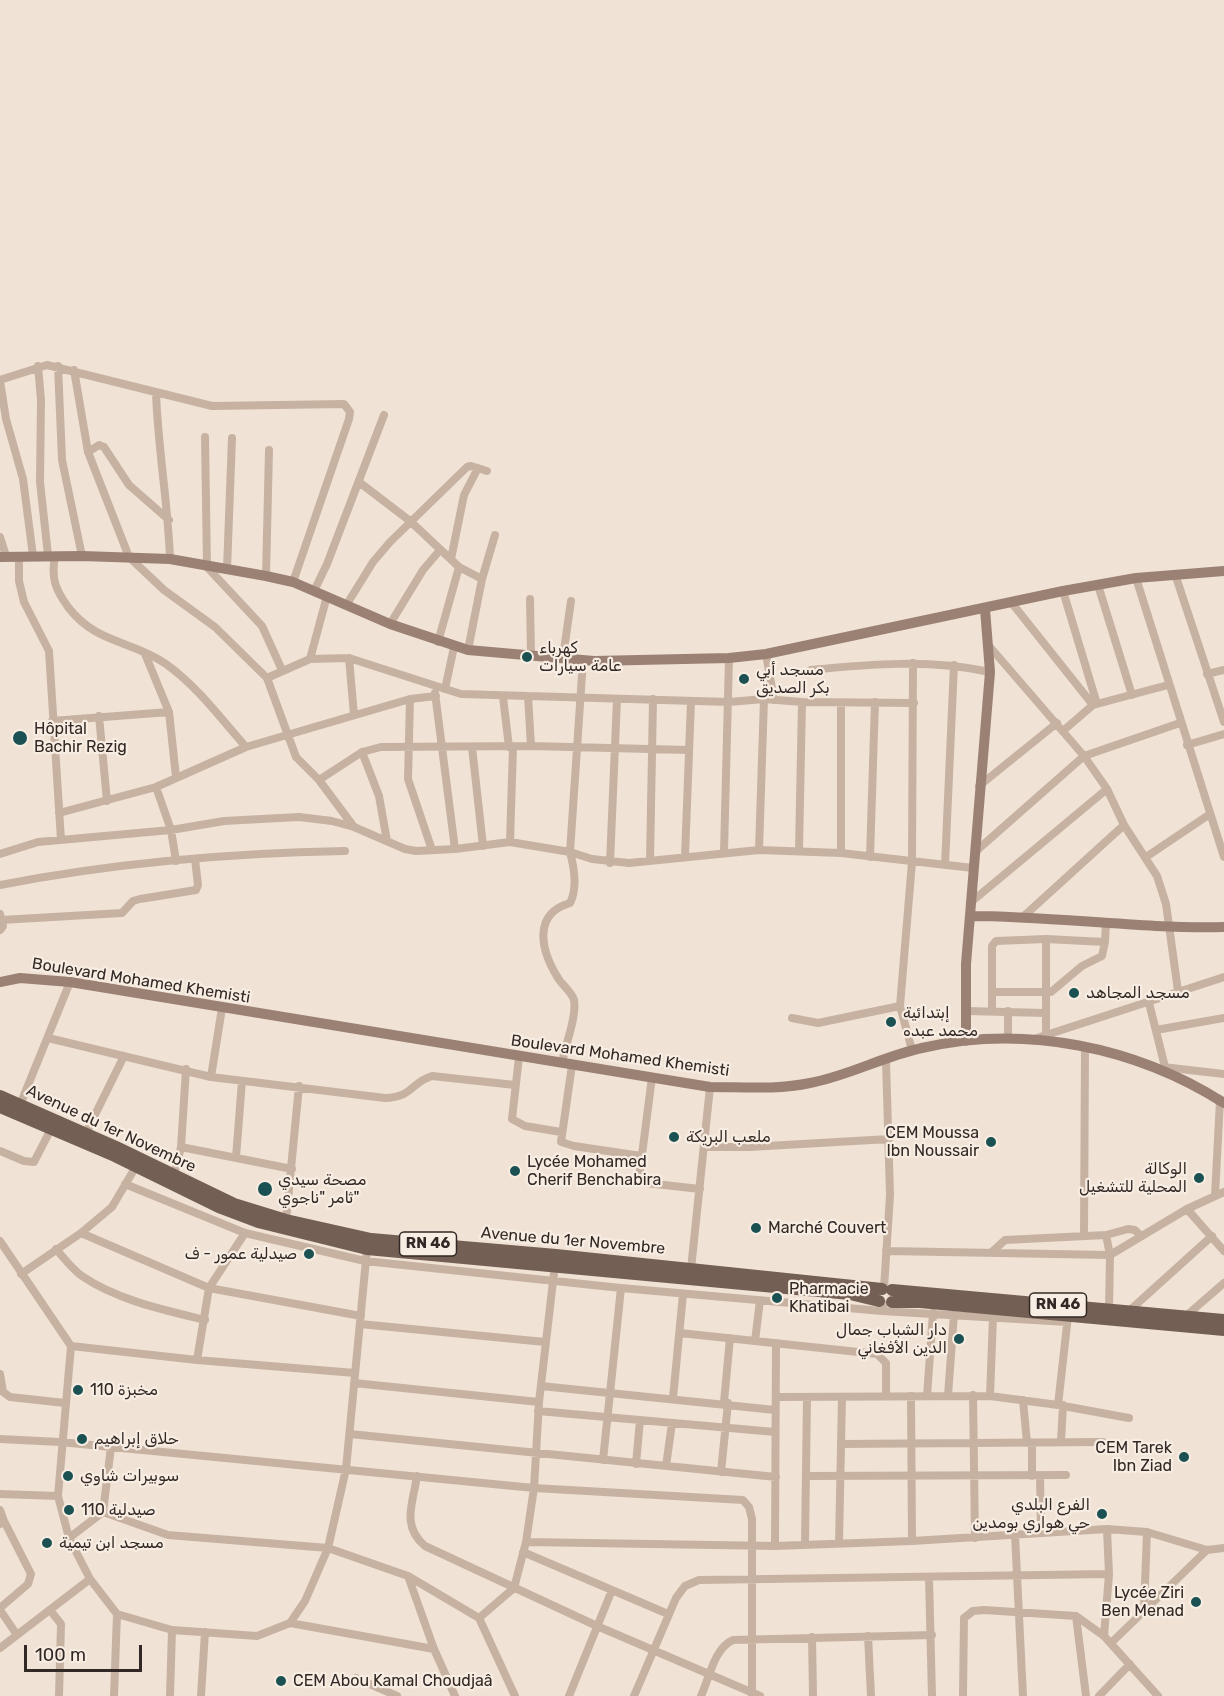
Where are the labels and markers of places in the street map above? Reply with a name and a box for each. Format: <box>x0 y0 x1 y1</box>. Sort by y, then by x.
place label: كهرباء عامة سيارات <box>539 638 621 676</box>
marker: كهرباء عامة سيارات <box>520 650 534 664</box>
place label: مسجد أبي بكر الصديق <box>756 660 830 698</box>
marker: مسجد أبي بكر الصديق <box>737 672 751 686</box>
place label: Hôpital Bachir Rezig <box>34 719 127 757</box>
marker: Hôpital Bachir Rezig <box>11 729 29 747</box>
place label: مسجد المجاهد <box>1086 983 1190 1003</box>
marker: مسجد المجاهد <box>1067 986 1081 1000</box>
place label: إبتدائية محمد عبده <box>903 1003 978 1041</box>
marker: إبتدائية محمد عبده <box>884 1015 898 1029</box>
place label: CEM Moussa Ibn Noussair <box>885 1123 979 1161</box>
place label: ملعب البريكة <box>686 1127 771 1147</box>
marker: ملعب البريكة <box>667 1130 681 1144</box>
marker: CEM Moussa Ibn Noussair <box>984 1135 998 1149</box>
place label: Lycée Mohamed Cherif Benchabira <box>527 1152 661 1190</box>
place label: الوكالة المحلية للتشغيل <box>1079 1159 1187 1197</box>
marker: Lycée Mohamed Cherif Benchabira <box>508 1164 522 1178</box>
place label: مصحة سيدي ثامر "ناجوي" <box>278 1170 366 1208</box>
marker: الوكالة المحلية للتشغيل <box>1192 1171 1206 1185</box>
marker: مصحة سيدي ثامر "ناجوي" <box>256 1180 274 1198</box>
place label: Marché Couvert <box>768 1218 886 1238</box>
marker: Marché Couvert <box>749 1221 763 1235</box>
place label: صيدلية عمور - ف <box>185 1244 297 1264</box>
marker: صيدلية عمور - ف <box>302 1247 316 1261</box>
place label: Pharmacie Khatibai <box>789 1279 869 1317</box>
marker: Pharmacie Khatibai <box>770 1291 784 1305</box>
place label: دار الشباب جمال الدين الأفغاني <box>836 1320 947 1358</box>
marker: دار الشباب جمال الدين الأفغاني <box>952 1332 966 1346</box>
place label: مخبزة 110 <box>90 1380 158 1400</box>
marker: مخبزة 110 <box>71 1383 85 1397</box>
place label: حلاق إبراهيم <box>94 1429 179 1449</box>
marker: حلاق إبراهيم <box>75 1432 89 1446</box>
place label: CEM Tarek Ibn Ziad <box>1095 1438 1172 1476</box>
marker: CEM Tarek Ibn Ziad <box>1177 1450 1191 1464</box>
place label: سوبيرات شاوي <box>80 1466 179 1486</box>
marker: سوبيرات شاوي <box>61 1469 75 1483</box>
place label: الفرع البلدي حي هواري بومدين <box>972 1495 1090 1533</box>
place label: صيدلية 110 <box>81 1500 156 1520</box>
marker: صيدلية 110 <box>62 1503 76 1517</box>
marker: الفرع البلدي حي هواري بومدين <box>1095 1507 1109 1521</box>
place label: مسجد ابن تيمية <box>59 1533 164 1553</box>
marker: مسجد ابن تيمية <box>40 1536 54 1550</box>
place label: Lycée Ziri Ben Menad <box>1101 1583 1184 1621</box>
marker: Lycée Ziri Ben Menad <box>1189 1595 1203 1609</box>
place label: CEM Abou Kamal Choudjaâ <box>293 1671 493 1691</box>
marker: CEM Abou Kamal Choudjaâ <box>274 1674 288 1688</box>

